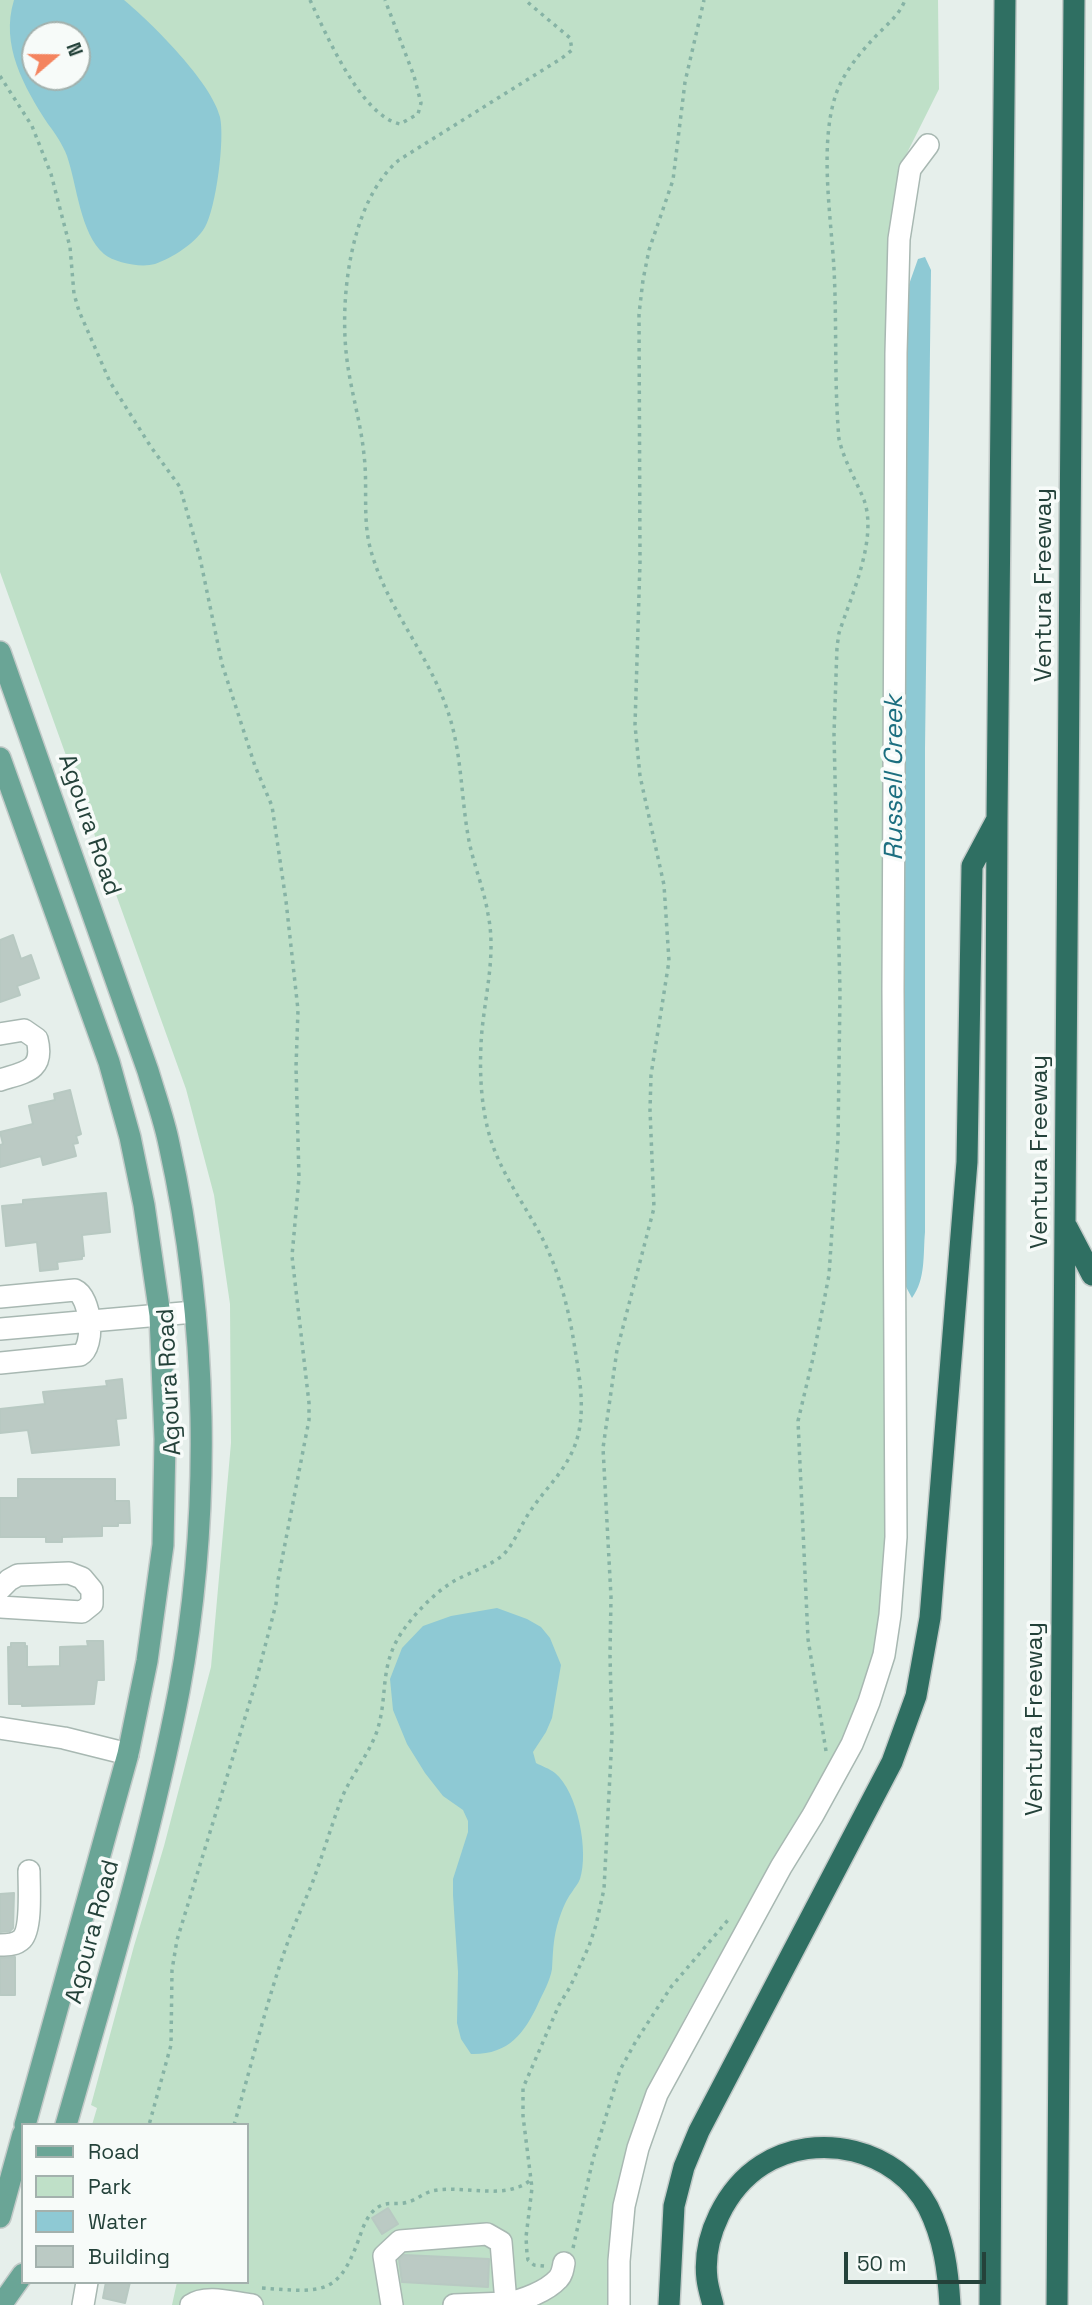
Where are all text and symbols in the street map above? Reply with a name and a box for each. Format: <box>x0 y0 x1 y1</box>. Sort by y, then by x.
north arrow <box>21 21 91 91</box>
text: N <box>60 39 88 60</box>
street label: Ventura Freeway <box>1030 488 1058 682</box>
water label: Russell Creek <box>879 695 911 861</box>
street label: Agoura Road <box>51 751 127 899</box>
street label: Ventura Freeway <box>1026 1055 1054 1249</box>
street label: Agoura Road <box>152 1308 188 1456</box>
street label: Ventura Freeway <box>1021 1622 1049 1816</box>
street label: Agoura Road <box>60 1857 126 2007</box>
legend <box>21 2123 248 2284</box>
text: Road <box>88 2138 140 2165</box>
text: Park <box>88 2173 132 2200</box>
text: Water <box>88 2208 147 2235</box>
scale bar <box>847 2238 989 2282</box>
text: Building <box>88 2243 170 2270</box>
text: 50 m <box>857 2250 907 2277</box>

